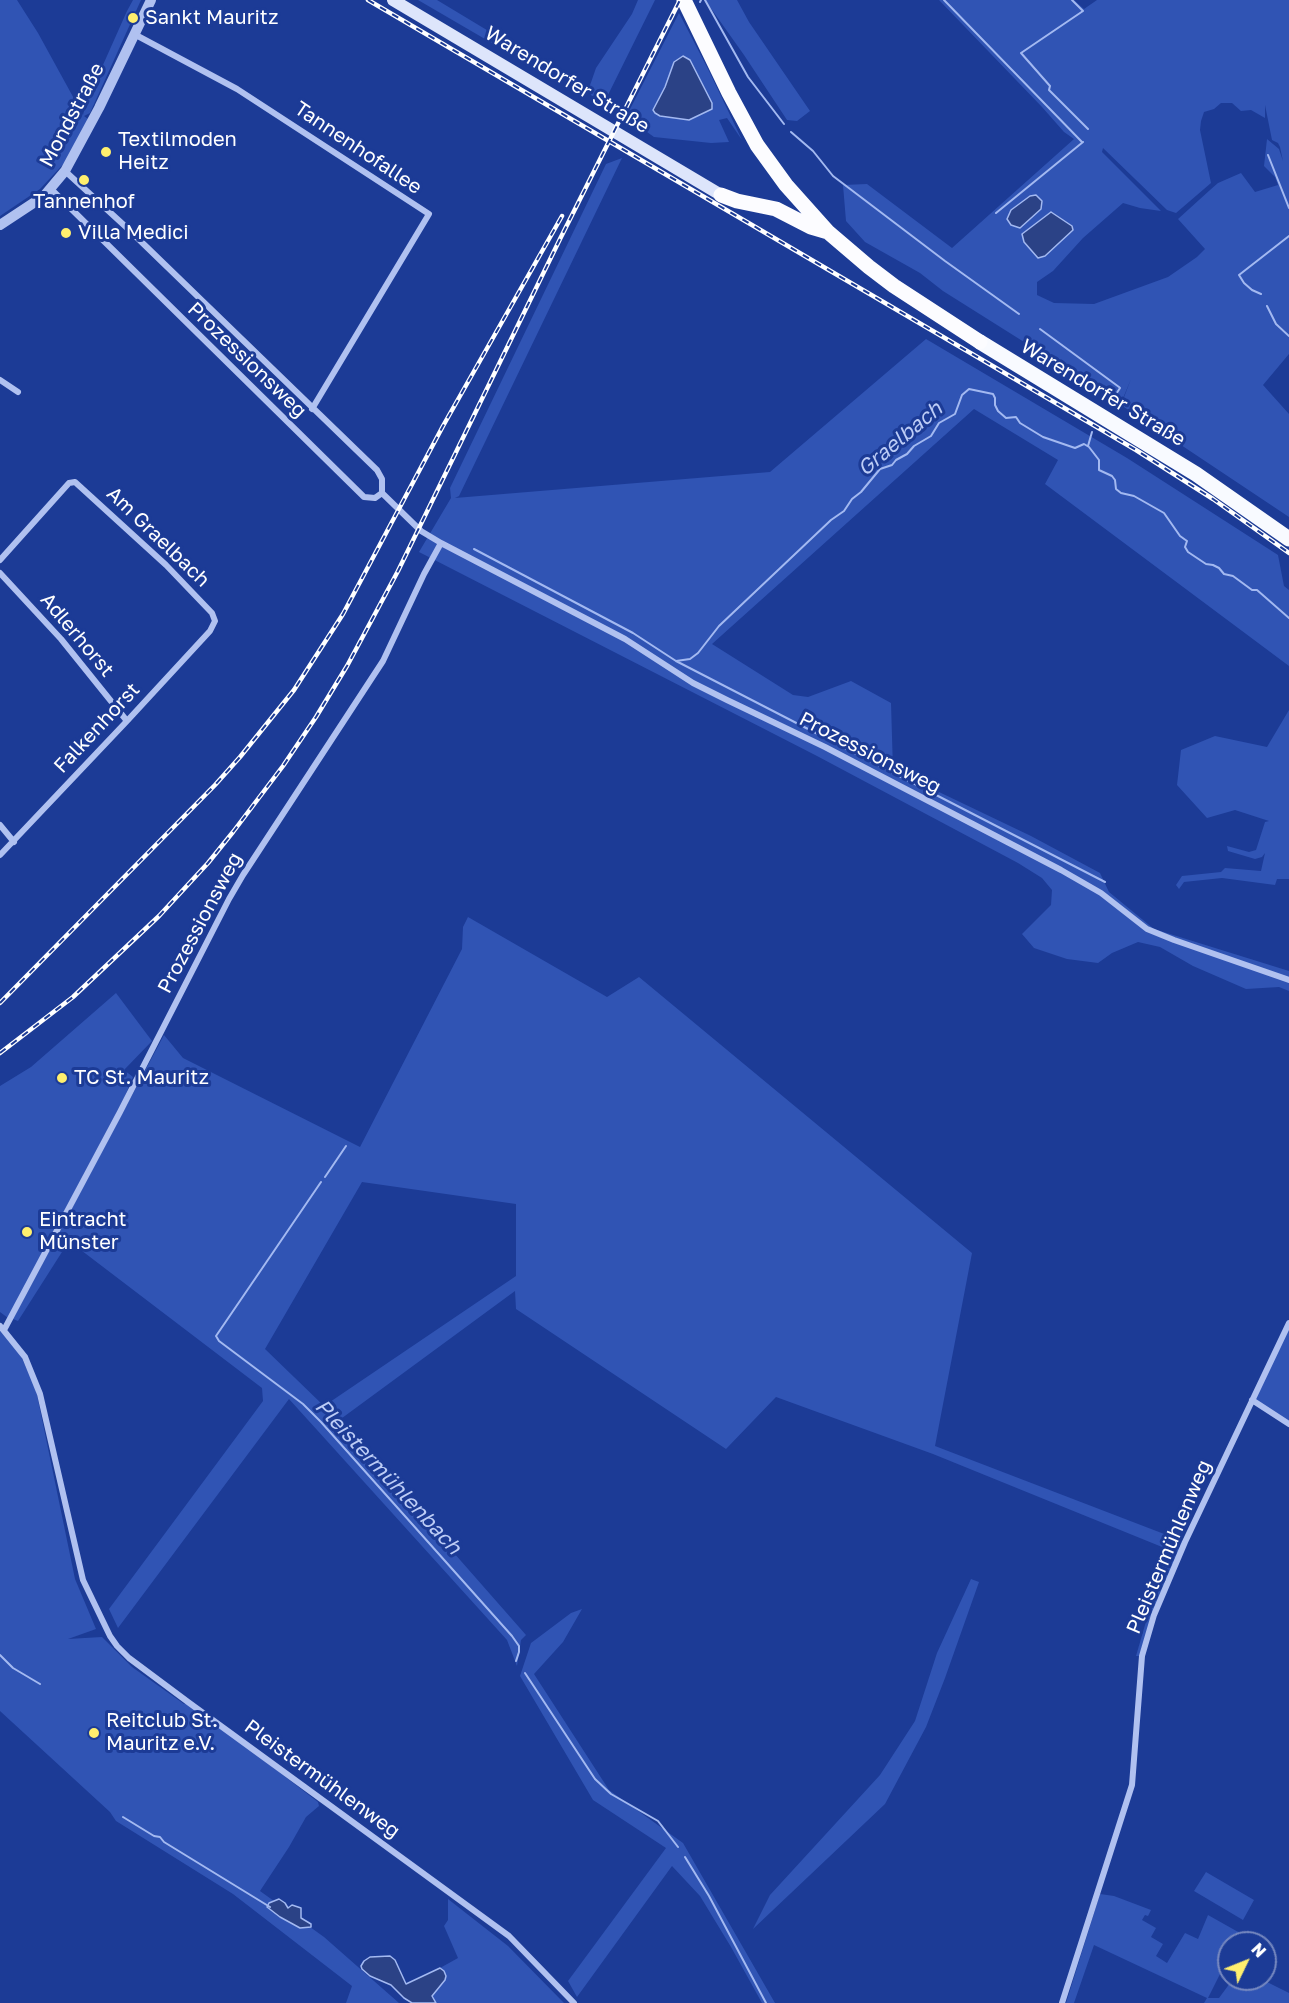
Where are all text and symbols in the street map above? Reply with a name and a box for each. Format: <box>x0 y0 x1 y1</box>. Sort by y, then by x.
place label: Sankt Mauritz <box>145 6 278 30</box>
marker: Sankt Mauritz <box>126 11 140 25</box>
street label: Warendorfer Straße <box>480 21 654 139</box>
street label: Mondstraße <box>35 59 109 171</box>
street label: Tannenhofallee <box>290 97 426 199</box>
place label: Textilmoden Heitz <box>118 128 237 175</box>
marker: Textilmoden Heitz <box>99 145 113 159</box>
marker: Tannenhof <box>77 173 91 187</box>
place label: Tannenhof <box>33 190 135 214</box>
place label: Villa Medici <box>78 221 189 245</box>
marker: Villa Medici <box>59 226 73 240</box>
street label: Prozessionsweg <box>183 297 311 423</box>
street label: Warendorfer Straße <box>1016 334 1190 452</box>
water label: Graelbach <box>853 396 947 482</box>
street label: Am Graelbach <box>102 482 214 592</box>
street label: Adlerhorst <box>35 588 119 682</box>
street label: Falkenhorst <box>49 678 145 778</box>
street label: Prozessionsweg <box>795 707 945 799</box>
street label: Prozessionsweg <box>153 849 247 997</box>
place label: TC St. Mauritz <box>74 1066 209 1090</box>
marker: TC St. Mauritz <box>55 1071 69 1085</box>
place label: Eintracht Münster <box>39 1208 127 1255</box>
marker: Eintracht Münster <box>20 1225 34 1239</box>
water label: Pleistermühlenbach <box>310 1394 466 1560</box>
street label: Pleistermühlenweg <box>1122 1457 1216 1637</box>
place label: Reitclub St. Mauritz e.V. <box>106 1709 218 1756</box>
street label: Pleistermühlenweg <box>240 1715 404 1843</box>
marker: Reitclub St. Mauritz e.V. <box>87 1726 101 1740</box>
north arrow <box>1217 1931 1277 1991</box>
text: N <box>1247 1939 1270 1961</box>

